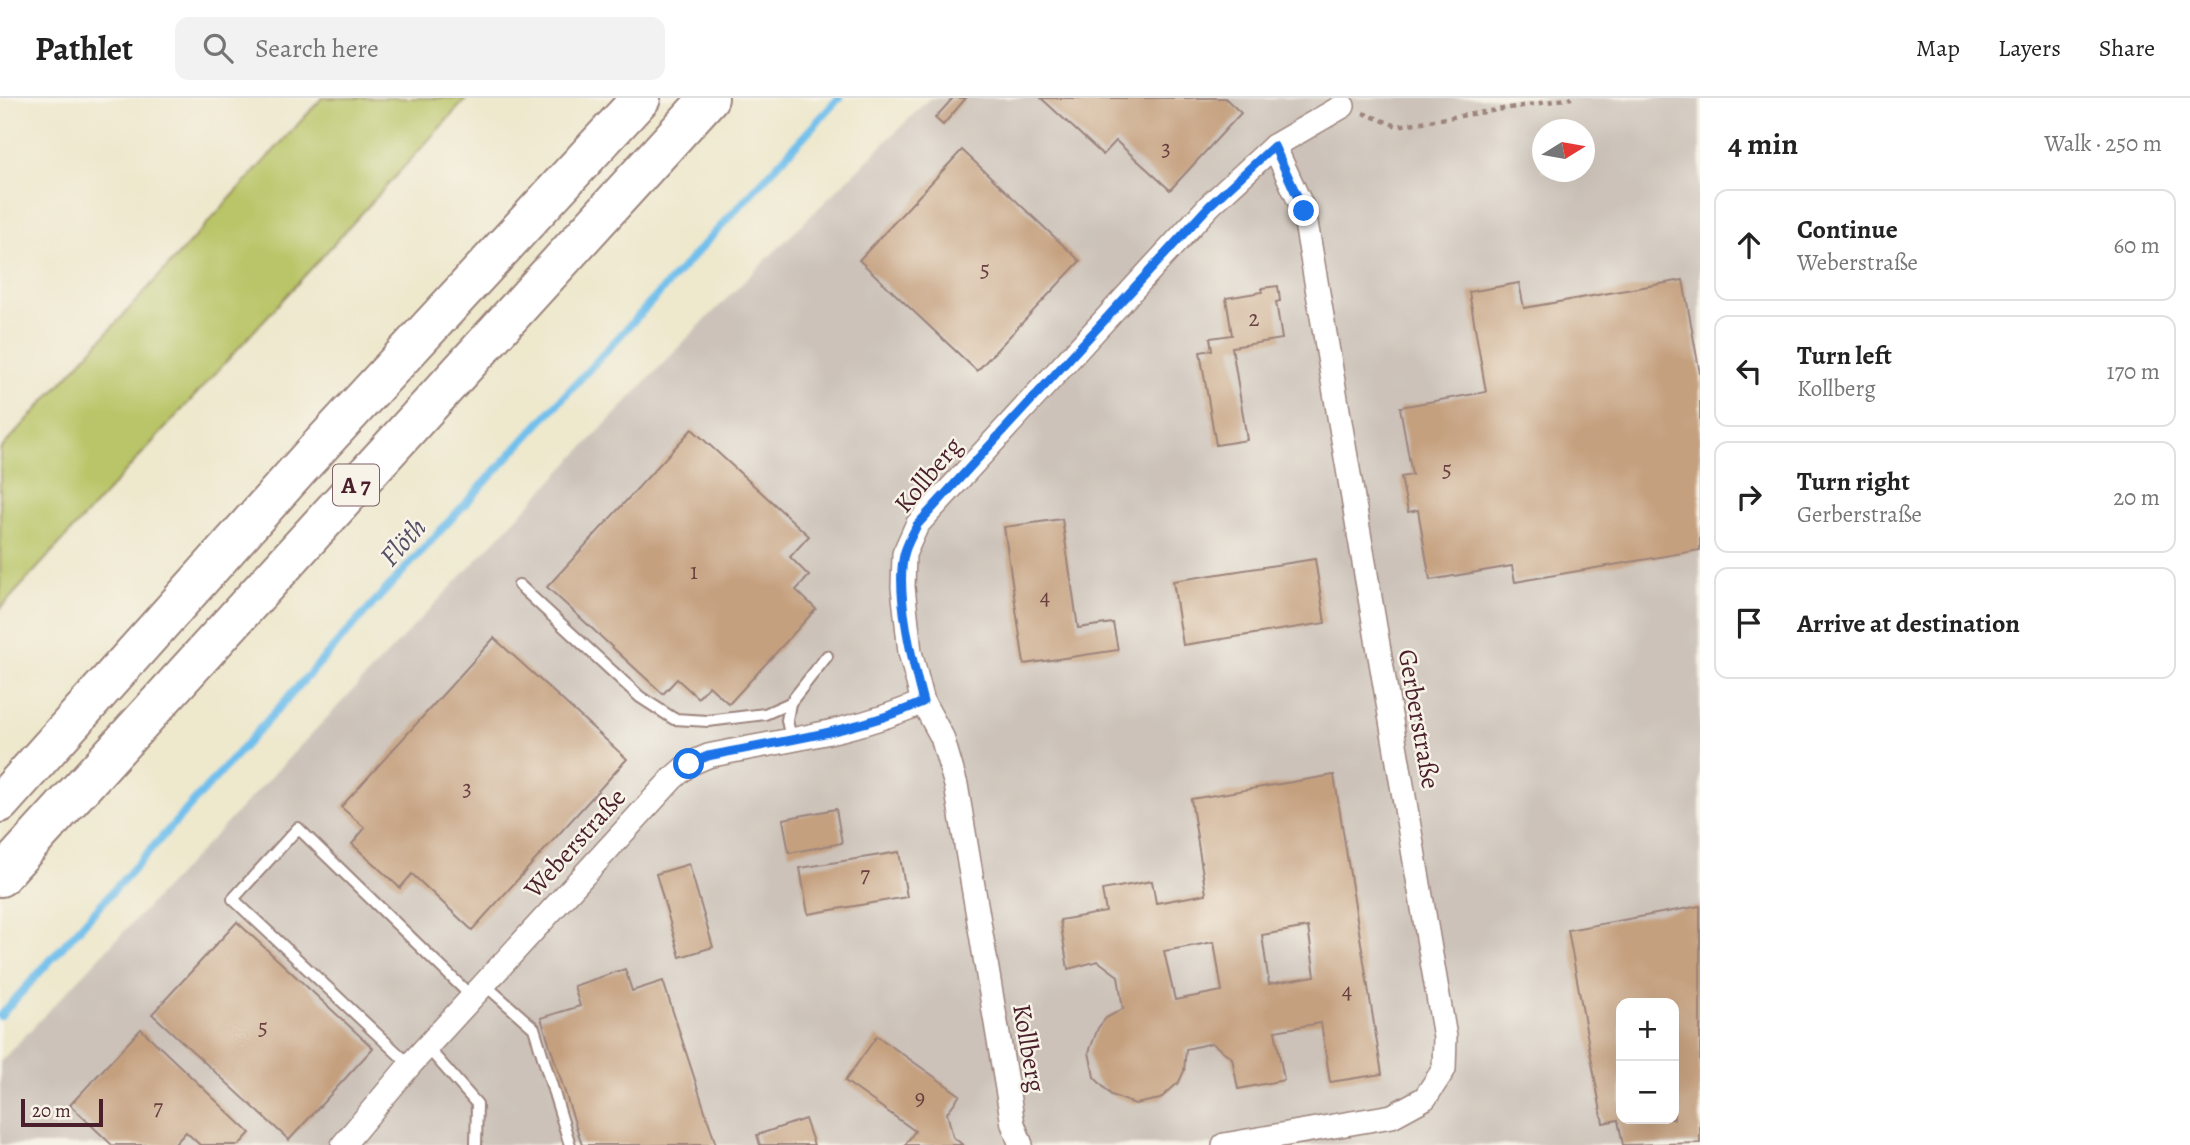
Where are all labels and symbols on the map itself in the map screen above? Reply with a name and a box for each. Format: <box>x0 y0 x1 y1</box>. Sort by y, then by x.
north arrow <box>1532 119 1595 182</box>
house number: 3 <box>1161 133 1171 164</box>
route end <box>1288 195 1319 226</box>
house number: 5 <box>980 254 990 285</box>
house number: 2 <box>1249 303 1260 334</box>
street label: Kollberg <box>886 430 970 520</box>
house number: 5 <box>1442 454 1452 485</box>
road number: A 7 <box>333 464 379 506</box>
water label: Flöth <box>371 509 435 575</box>
house number: 1 <box>690 556 698 587</box>
house number: 4 <box>1040 581 1050 612</box>
street label: Gerberstraße <box>1390 646 1448 792</box>
route start <box>673 748 704 779</box>
house number: 3 <box>462 773 472 804</box>
street label: Weberstraße <box>516 781 634 906</box>
house number: 7 <box>860 859 870 890</box>
house number: 4 <box>1342 975 1352 1006</box>
street label: Kollberg <box>1004 1001 1054 1095</box>
house number: 5 <box>258 1012 268 1043</box>
house number: 9 <box>915 1082 925 1113</box>
house number: 7 <box>153 1092 163 1123</box>
scale bar <box>21 1096 103 1128</box>

